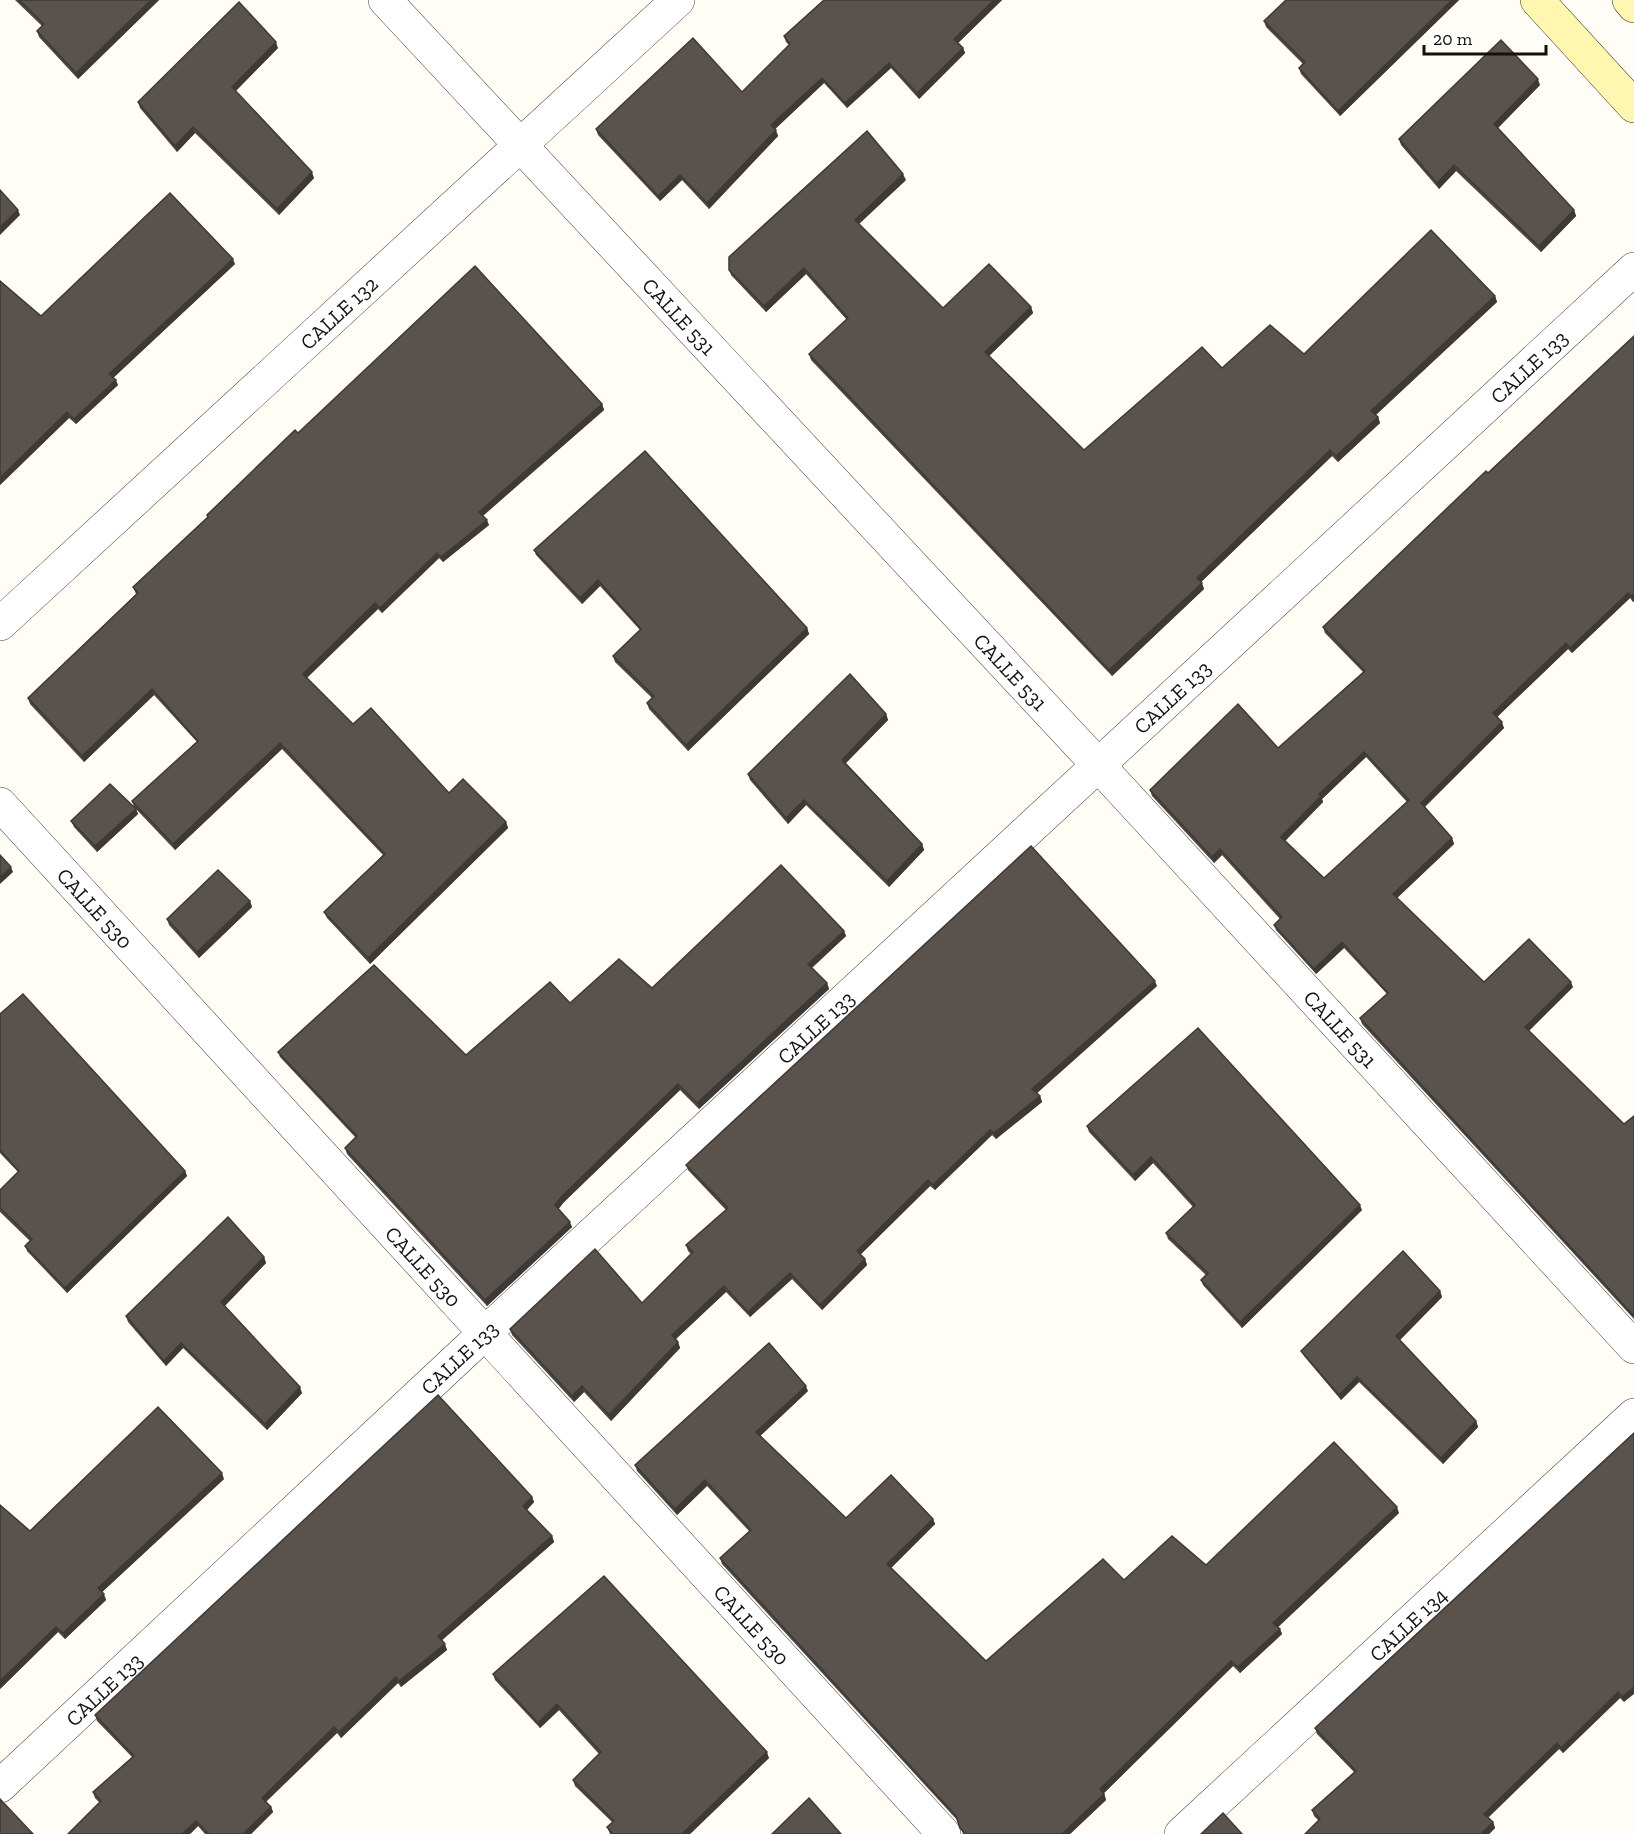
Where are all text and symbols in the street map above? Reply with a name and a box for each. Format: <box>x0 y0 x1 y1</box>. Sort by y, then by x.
scale bar <box>1424 18 1546 56</box>
text: 20 m <box>1433 28 1473 50</box>
street label: CALLE 132 <box>295 271 382 354</box>
street label: CALLE 531 <box>638 272 722 360</box>
street label: CALLE 133 <box>1485 325 1572 408</box>
street label: CALLE 531 <box>969 628 1053 715</box>
street label: CALLE 133 <box>1128 655 1216 739</box>
street label: CALLE 530 <box>52 862 138 953</box>
street label: CALLE 133 <box>772 985 859 1069</box>
street label: CALLE 531 <box>1299 985 1383 1072</box>
street label: CALLE 530 <box>381 1221 467 1312</box>
street label: CALLE 133 <box>415 1315 503 1399</box>
street label: CALLE 530 <box>709 1579 795 1670</box>
street label: CALLE 134 <box>1364 1582 1452 1666</box>
street label: CALLE 133 <box>60 1647 147 1731</box>

